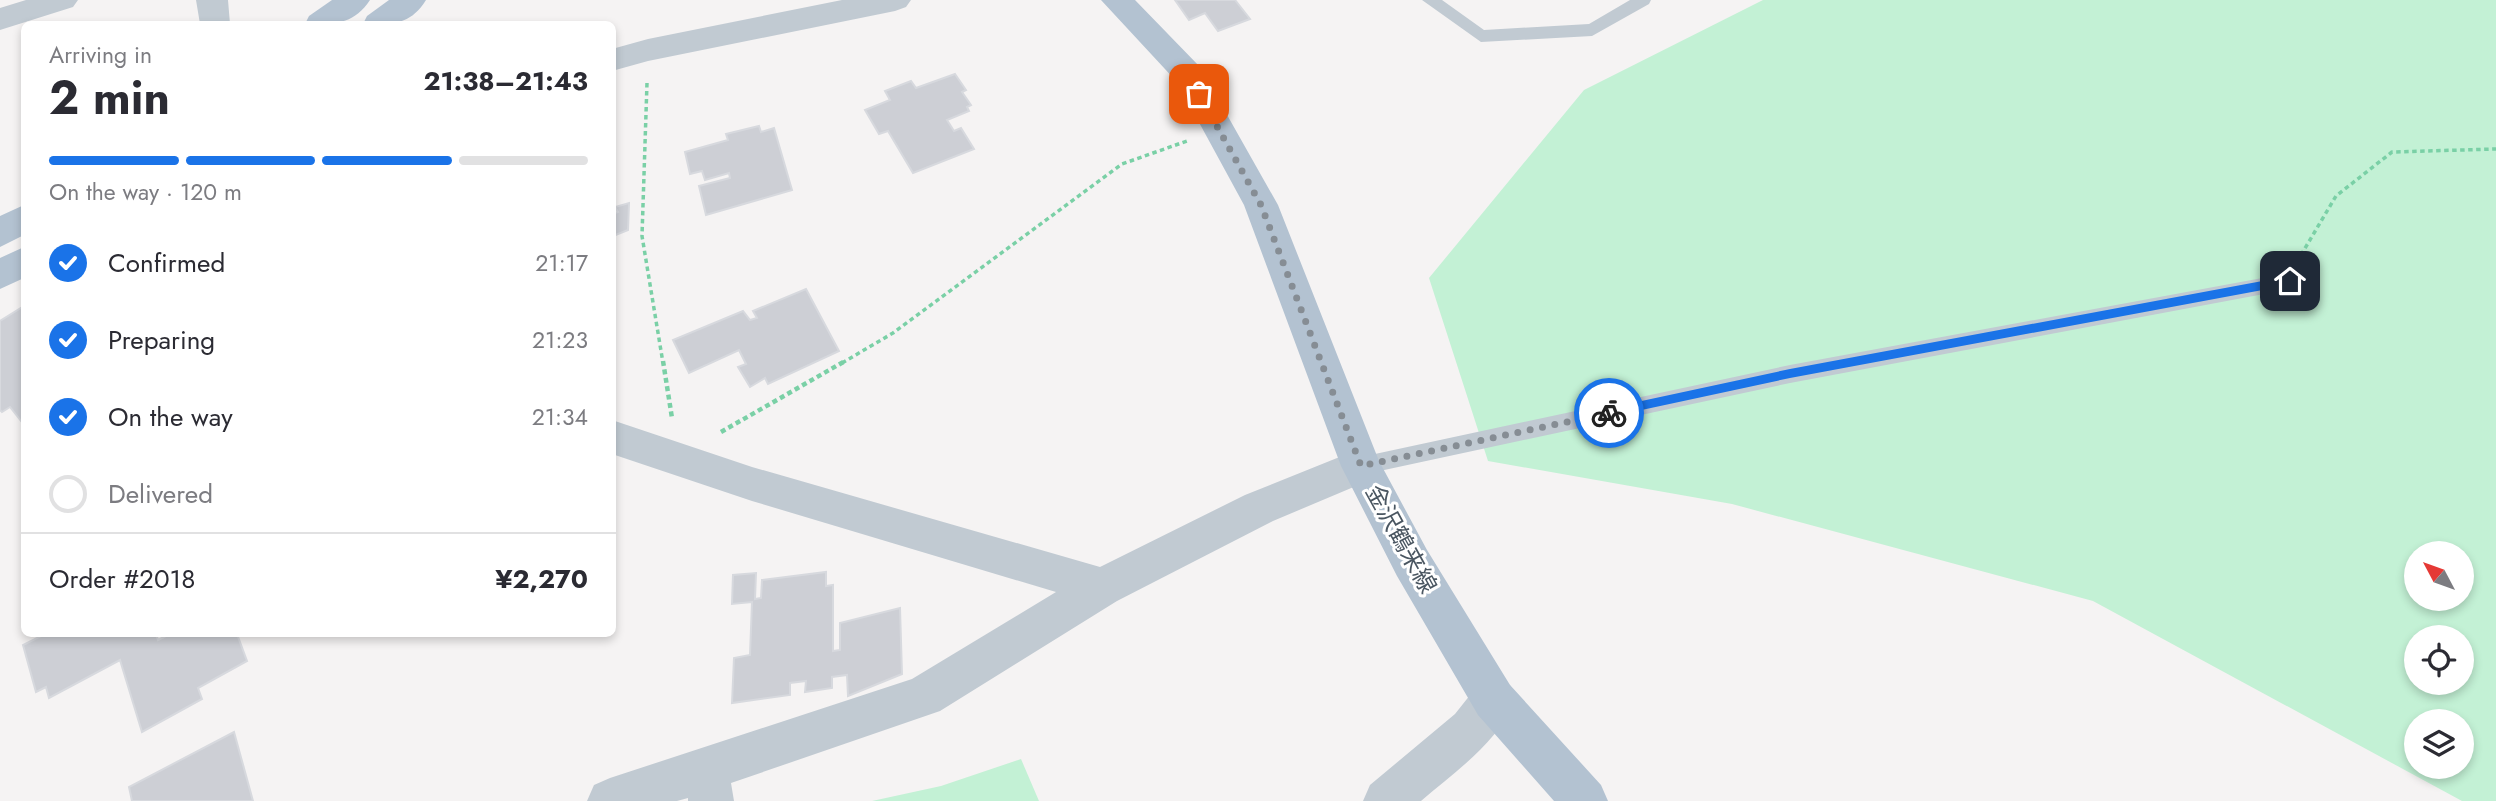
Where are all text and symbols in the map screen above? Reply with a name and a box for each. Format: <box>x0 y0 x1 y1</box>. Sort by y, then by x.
text: Arriving in <box>49 38 152 72</box>
text: 21:38–21:43 <box>424 62 588 100</box>
pin <box>1169 64 1229 124</box>
text: 2 min <box>49 65 170 131</box>
icon: bag <box>1180 75 1218 113</box>
text: On the way · 120 m <box>49 175 242 209</box>
icon: check <box>49 244 87 282</box>
text: Confirmed <box>108 244 225 282</box>
text: 21:17 <box>535 246 588 280</box>
pin <box>2260 251 2320 311</box>
icon: home <box>2271 262 2309 300</box>
icon: check <box>49 321 87 359</box>
text: Preparing <box>108 321 215 359</box>
text: 21:23 <box>532 323 588 357</box>
courier <box>1574 378 1644 448</box>
icon: bike <box>1590 394 1628 432</box>
icon: check <box>49 398 87 436</box>
text: On the way <box>108 398 233 436</box>
text: 21:34 <box>532 400 588 434</box>
text: Delivered <box>108 475 213 513</box>
street label: 金沢鶴来線 <box>1357 478 1446 600</box>
north arrow <box>2404 541 2474 611</box>
map controls <box>2404 541 2474 779</box>
text: Order #2018 <box>49 560 195 598</box>
text: ¥2,270 <box>495 560 588 598</box>
button: locate <box>2404 625 2474 695</box>
button: layers <box>2404 709 2474 779</box>

